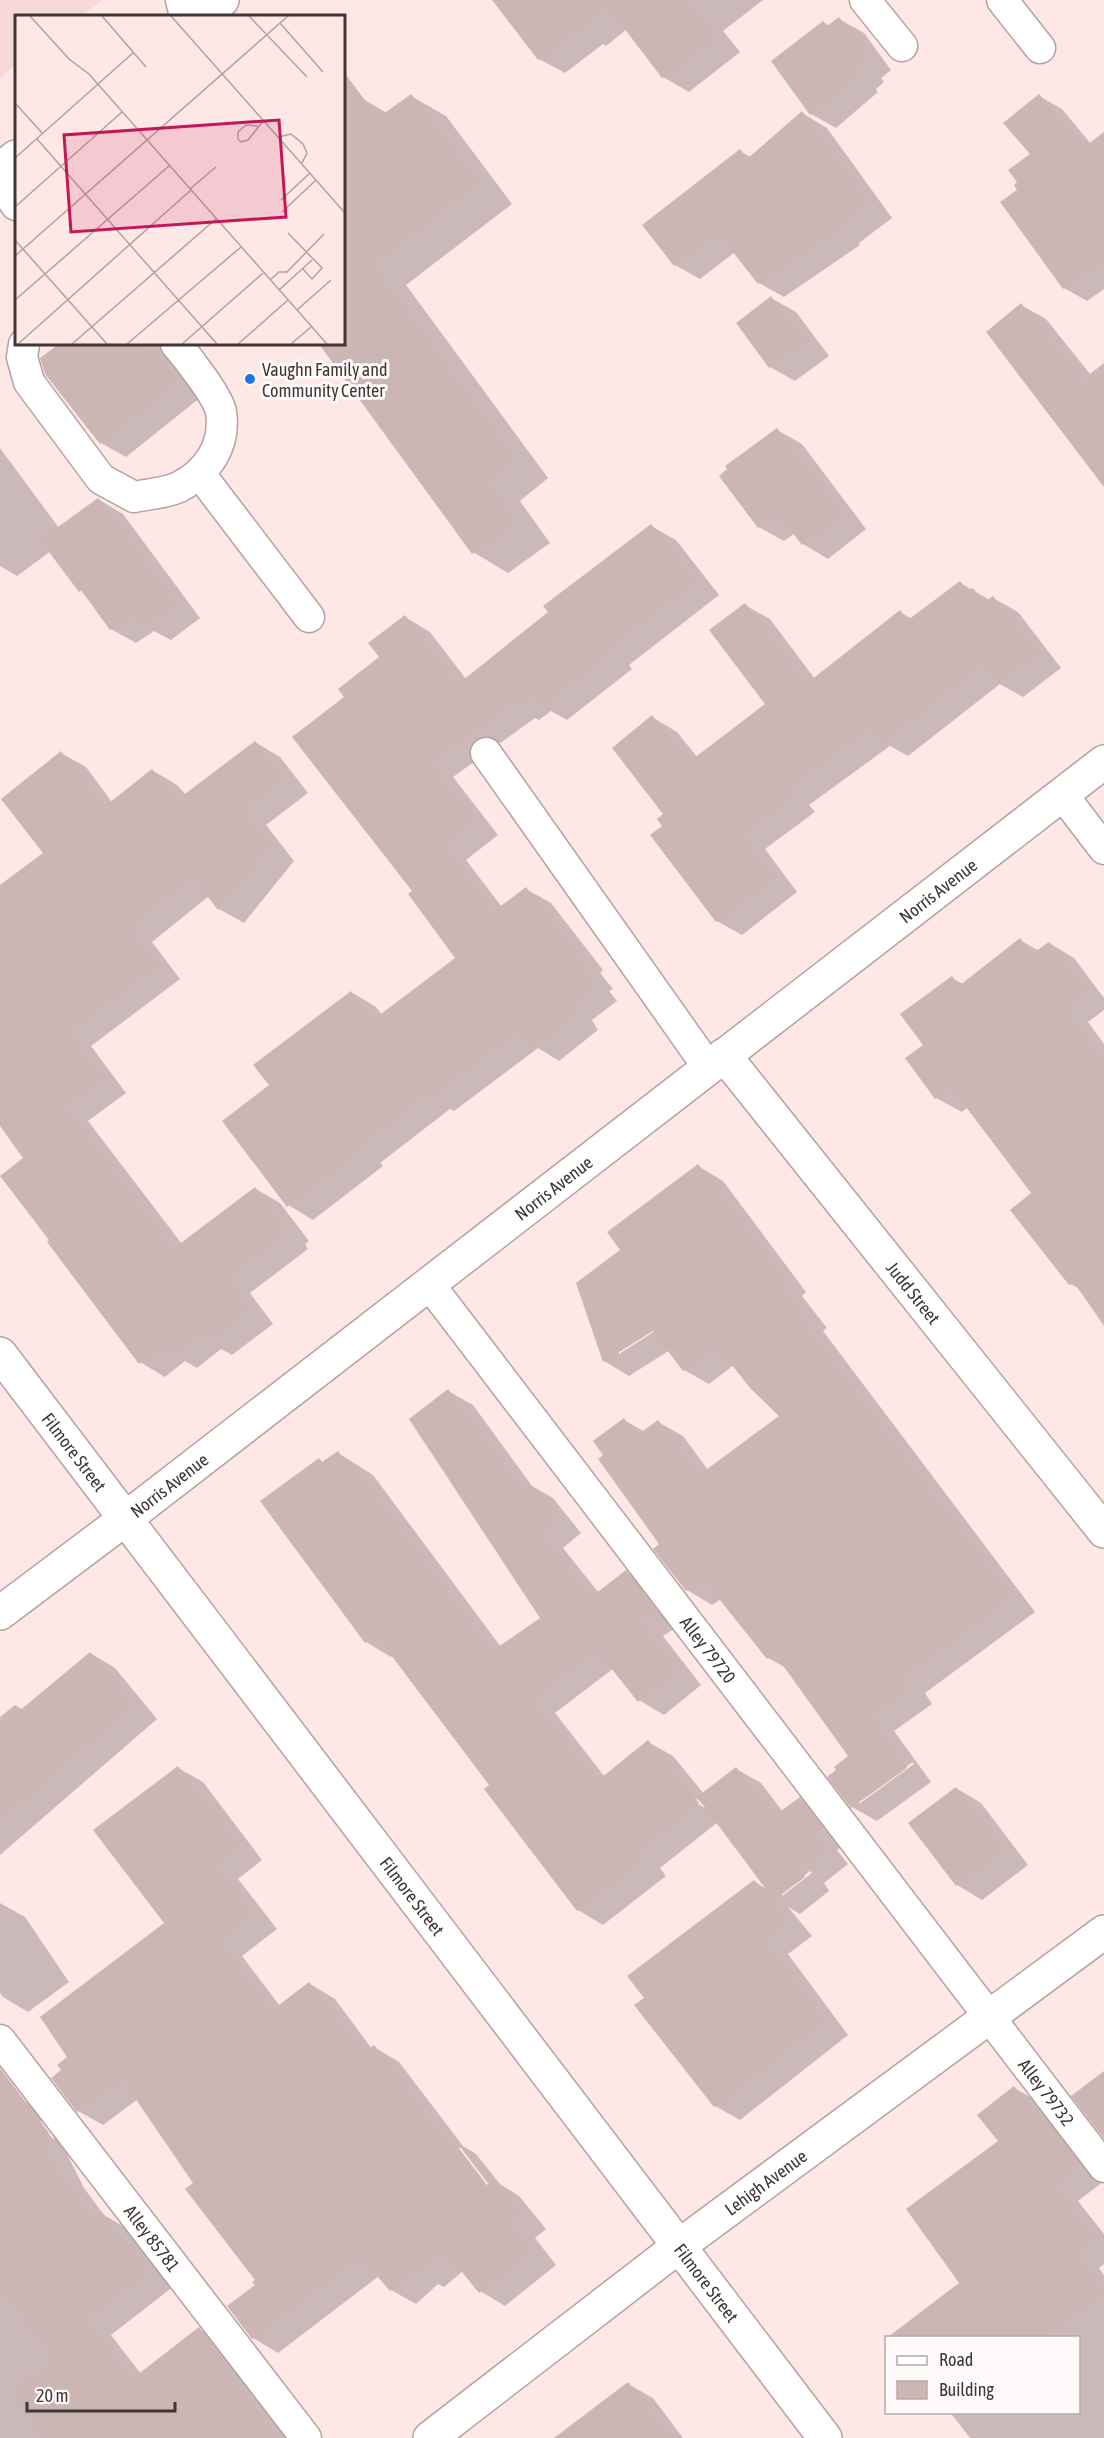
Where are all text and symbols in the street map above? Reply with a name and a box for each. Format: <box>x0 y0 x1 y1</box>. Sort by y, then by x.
inset map <box>15 15 345 345</box>
place label: Vaughn Family and Community Center <box>262 359 387 401</box>
marker: Vaughn Family and Community Center <box>243 372 257 386</box>
street label: Norris Avenue <box>895 854 981 927</box>
street label: Norris Avenue <box>510 1151 596 1224</box>
street label: Judd Street <box>883 1257 945 1328</box>
street label: Filmore Street <box>38 1408 111 1495</box>
street label: Norris Avenue <box>126 1448 212 1522</box>
street label: Alley 79720 <box>676 1612 741 1687</box>
street label: Filmore Street <box>376 1852 449 1939</box>
street label: Alley 79732 <box>1014 2054 1079 2130</box>
street label: Lehigh Avenue <box>720 2145 811 2219</box>
street label: Alley 85781 <box>120 2201 185 2276</box>
street label: Filmore Street <box>670 2239 743 2326</box>
legend <box>885 2336 1080 2414</box>
text: Road <box>939 2349 973 2370</box>
scale bar <box>27 2375 176 2413</box>
text: Building <box>939 2379 994 2400</box>
text: 20 m <box>36 2385 68 2406</box>

